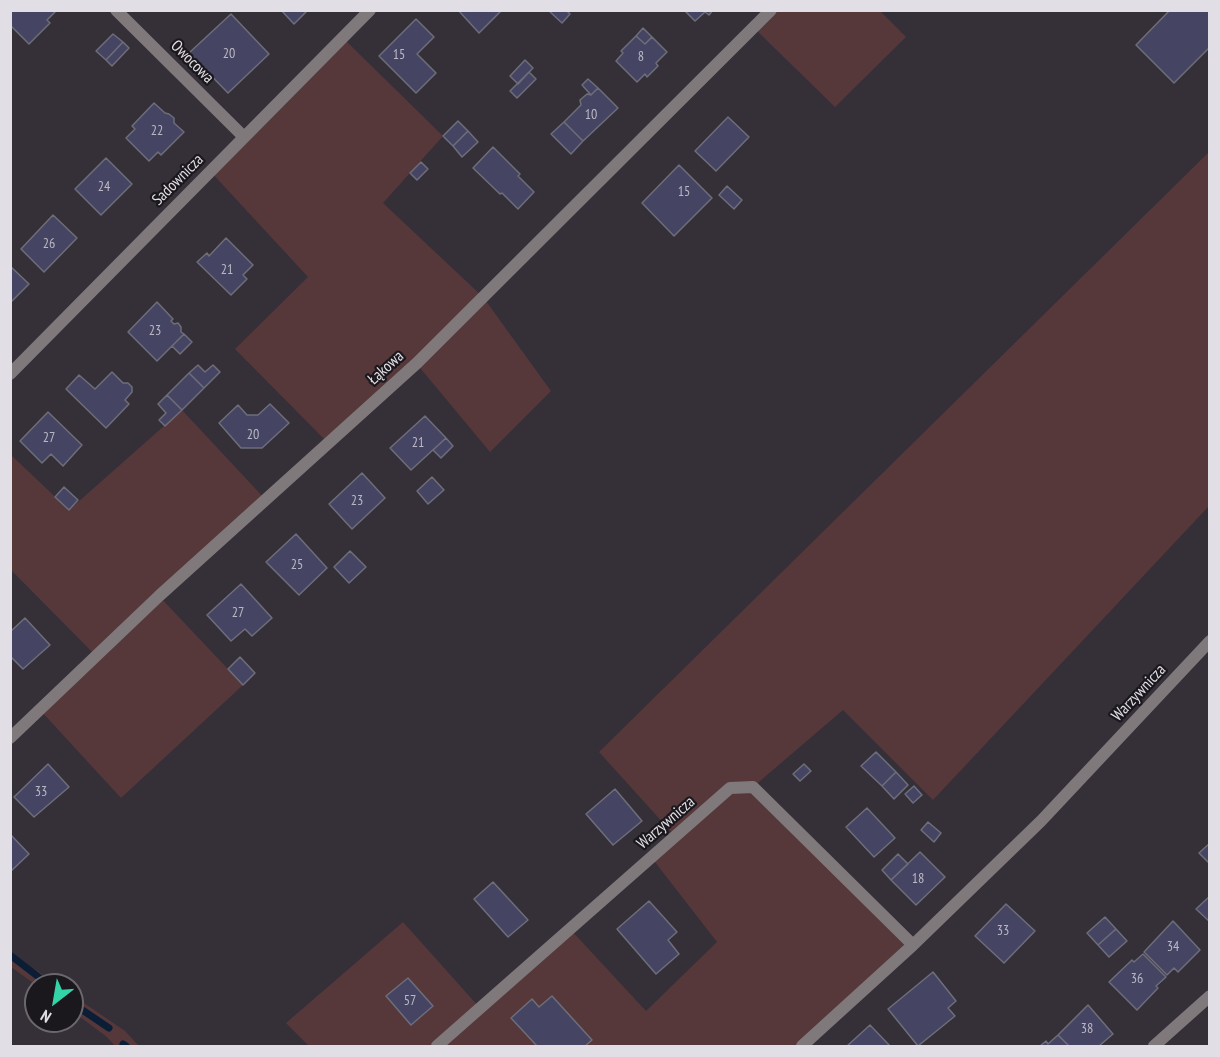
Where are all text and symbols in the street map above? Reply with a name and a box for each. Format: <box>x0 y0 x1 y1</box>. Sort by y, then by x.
street label: Owocowa <box>166 36 218 88</box>
house number: 20 <box>223 46 235 62</box>
house number: 15 <box>393 47 405 63</box>
house number: 8 <box>638 49 644 65</box>
house number: 10 <box>585 107 597 123</box>
house number: 22 <box>151 123 163 139</box>
street label: Sadownicza <box>148 150 208 210</box>
house number: 24 <box>98 179 110 195</box>
house number: 15 <box>678 184 690 200</box>
house number: 26 <box>43 236 55 252</box>
house number: 21 <box>221 262 233 278</box>
house number: 23 <box>149 323 161 339</box>
street label: Łąkowa <box>364 347 408 389</box>
house number: 20 <box>247 427 259 443</box>
house number: 27 <box>43 430 55 446</box>
house number: 21 <box>412 435 424 451</box>
house number: 23 <box>351 493 363 509</box>
house number: 25 <box>291 557 303 573</box>
house number: 27 <box>232 605 244 621</box>
street label: Warzywnicza <box>1108 661 1170 725</box>
house number: 33 <box>35 784 47 800</box>
street label: Warzywnicza <box>633 793 699 853</box>
house number: 18 <box>912 871 924 887</box>
house number: 33 <box>997 923 1009 939</box>
house number: 34 <box>1167 939 1179 955</box>
house number: 36 <box>1131 971 1143 987</box>
north arrow <box>24 973 84 1033</box>
house number: 57 <box>404 993 416 1009</box>
text: N <box>37 1006 55 1028</box>
house number: 38 <box>1081 1021 1093 1037</box>

